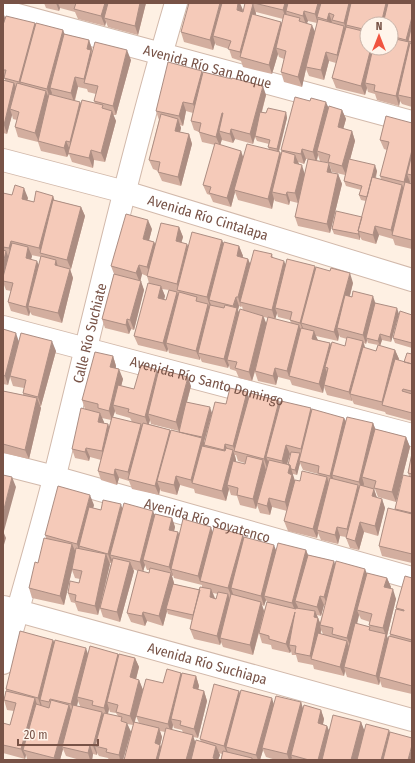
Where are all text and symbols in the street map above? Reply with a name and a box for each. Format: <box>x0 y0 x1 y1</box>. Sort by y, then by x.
north arrow <box>359 16 399 56</box>
text: N <box>376 20 382 33</box>
street label: Avenida Río San Roque <box>142 42 273 93</box>
street label: Avenida Río Cintalapa <box>146 192 270 244</box>
street label: Calle Río Suchiate <box>70 281 110 385</box>
street label: Avenida Río Santo Domingo <box>128 353 285 410</box>
street label: Avenida Río Soyatenco <box>142 495 272 547</box>
street label: Avenida Río Suchiapa <box>146 639 269 688</box>
scale bar <box>18 721 98 747</box>
text: 20 m <box>24 728 48 742</box>

